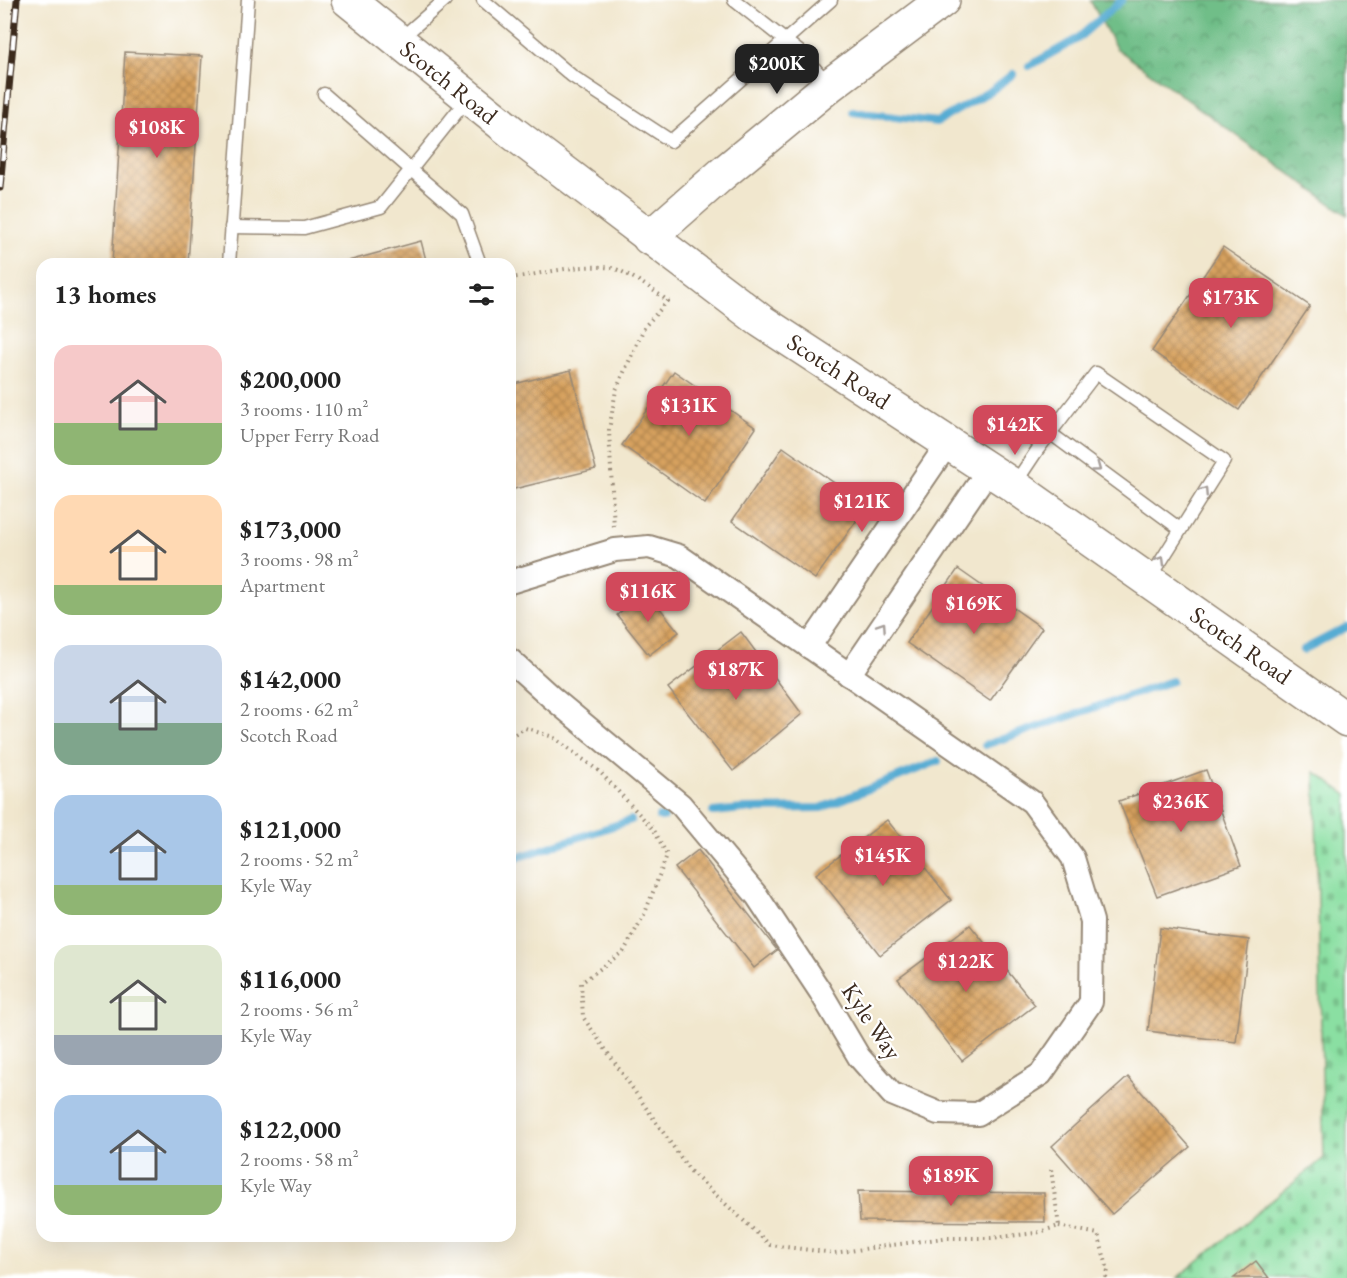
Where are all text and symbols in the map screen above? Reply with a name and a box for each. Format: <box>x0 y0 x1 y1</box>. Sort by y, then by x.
street label: Scotch Road <box>394 33 505 131</box>
pin: $200K <box>735 44 819 95</box>
text: $200K <box>749 50 805 76</box>
pin: $108K <box>115 108 199 159</box>
text: $108K <box>129 114 185 140</box>
text: 13 homes <box>54 277 156 311</box>
icon: filters <box>465 278 498 311</box>
pin: $173K <box>1189 278 1273 329</box>
text: $173K <box>1203 284 1259 310</box>
street label: Scotch Road <box>781 326 897 416</box>
text: $200,000 <box>240 362 341 396</box>
icon: home <box>102 369 174 441</box>
pin: $131K <box>647 386 731 437</box>
text: $131K <box>661 392 717 418</box>
text: 3 rooms · 110 m² <box>240 396 368 422</box>
pin: $142K <box>973 405 1057 456</box>
text: $142K <box>987 411 1043 437</box>
text: Upper Ferry Road <box>240 422 379 448</box>
one-way arrow <box>1090 461 1101 472</box>
pin: $121K <box>820 482 904 533</box>
one-way arrow <box>1197 487 1208 498</box>
text: $121K <box>834 488 890 514</box>
text: $173,000 <box>240 512 341 546</box>
icon: home <box>102 519 174 591</box>
text: 3 rooms · 98 m² <box>240 546 359 572</box>
one-way arrow <box>1153 556 1165 566</box>
text: Apartment <box>240 572 325 598</box>
pin: $116K <box>606 572 690 623</box>
text: $116K <box>620 578 676 604</box>
pin: $169K <box>932 584 1016 635</box>
text: $169K <box>946 590 1002 616</box>
street label: Scotch Road <box>1184 599 1299 692</box>
one-way arrow <box>875 622 886 633</box>
pin: $187K <box>694 650 778 701</box>
text: $187K <box>708 656 764 682</box>
text: $142,000 <box>240 662 341 696</box>
icon: home <box>102 669 174 741</box>
text: 2 rooms · 62 m² <box>240 696 359 722</box>
text: Scotch Road <box>240 722 338 748</box>
pin: $236K <box>1139 782 1223 833</box>
text: $236K <box>1153 788 1209 814</box>
text: $121,000 <box>240 812 341 846</box>
icon: home <box>102 819 174 891</box>
pin: $145K <box>841 836 925 887</box>
text: $145K <box>855 842 911 868</box>
text: 2 rooms · 52 m² <box>240 846 359 872</box>
text: Kyle Way <box>240 872 312 898</box>
pin: $122K <box>924 942 1008 993</box>
text: $122K <box>938 948 994 974</box>
text: $116,000 <box>240 962 341 996</box>
icon: home <box>102 969 174 1041</box>
street label: Kyle Way <box>835 977 909 1066</box>
text: 2 rooms · 56 m² <box>240 996 359 1022</box>
text: Kyle Way <box>240 1022 312 1048</box>
text: $122,000 <box>240 1112 341 1146</box>
icon: home <box>102 1119 174 1191</box>
text: 2 rooms · 58 m² <box>240 1146 359 1172</box>
pin: $189K <box>909 1156 993 1207</box>
text: $189K <box>923 1162 979 1188</box>
text: Kyle Way <box>240 1172 312 1198</box>

